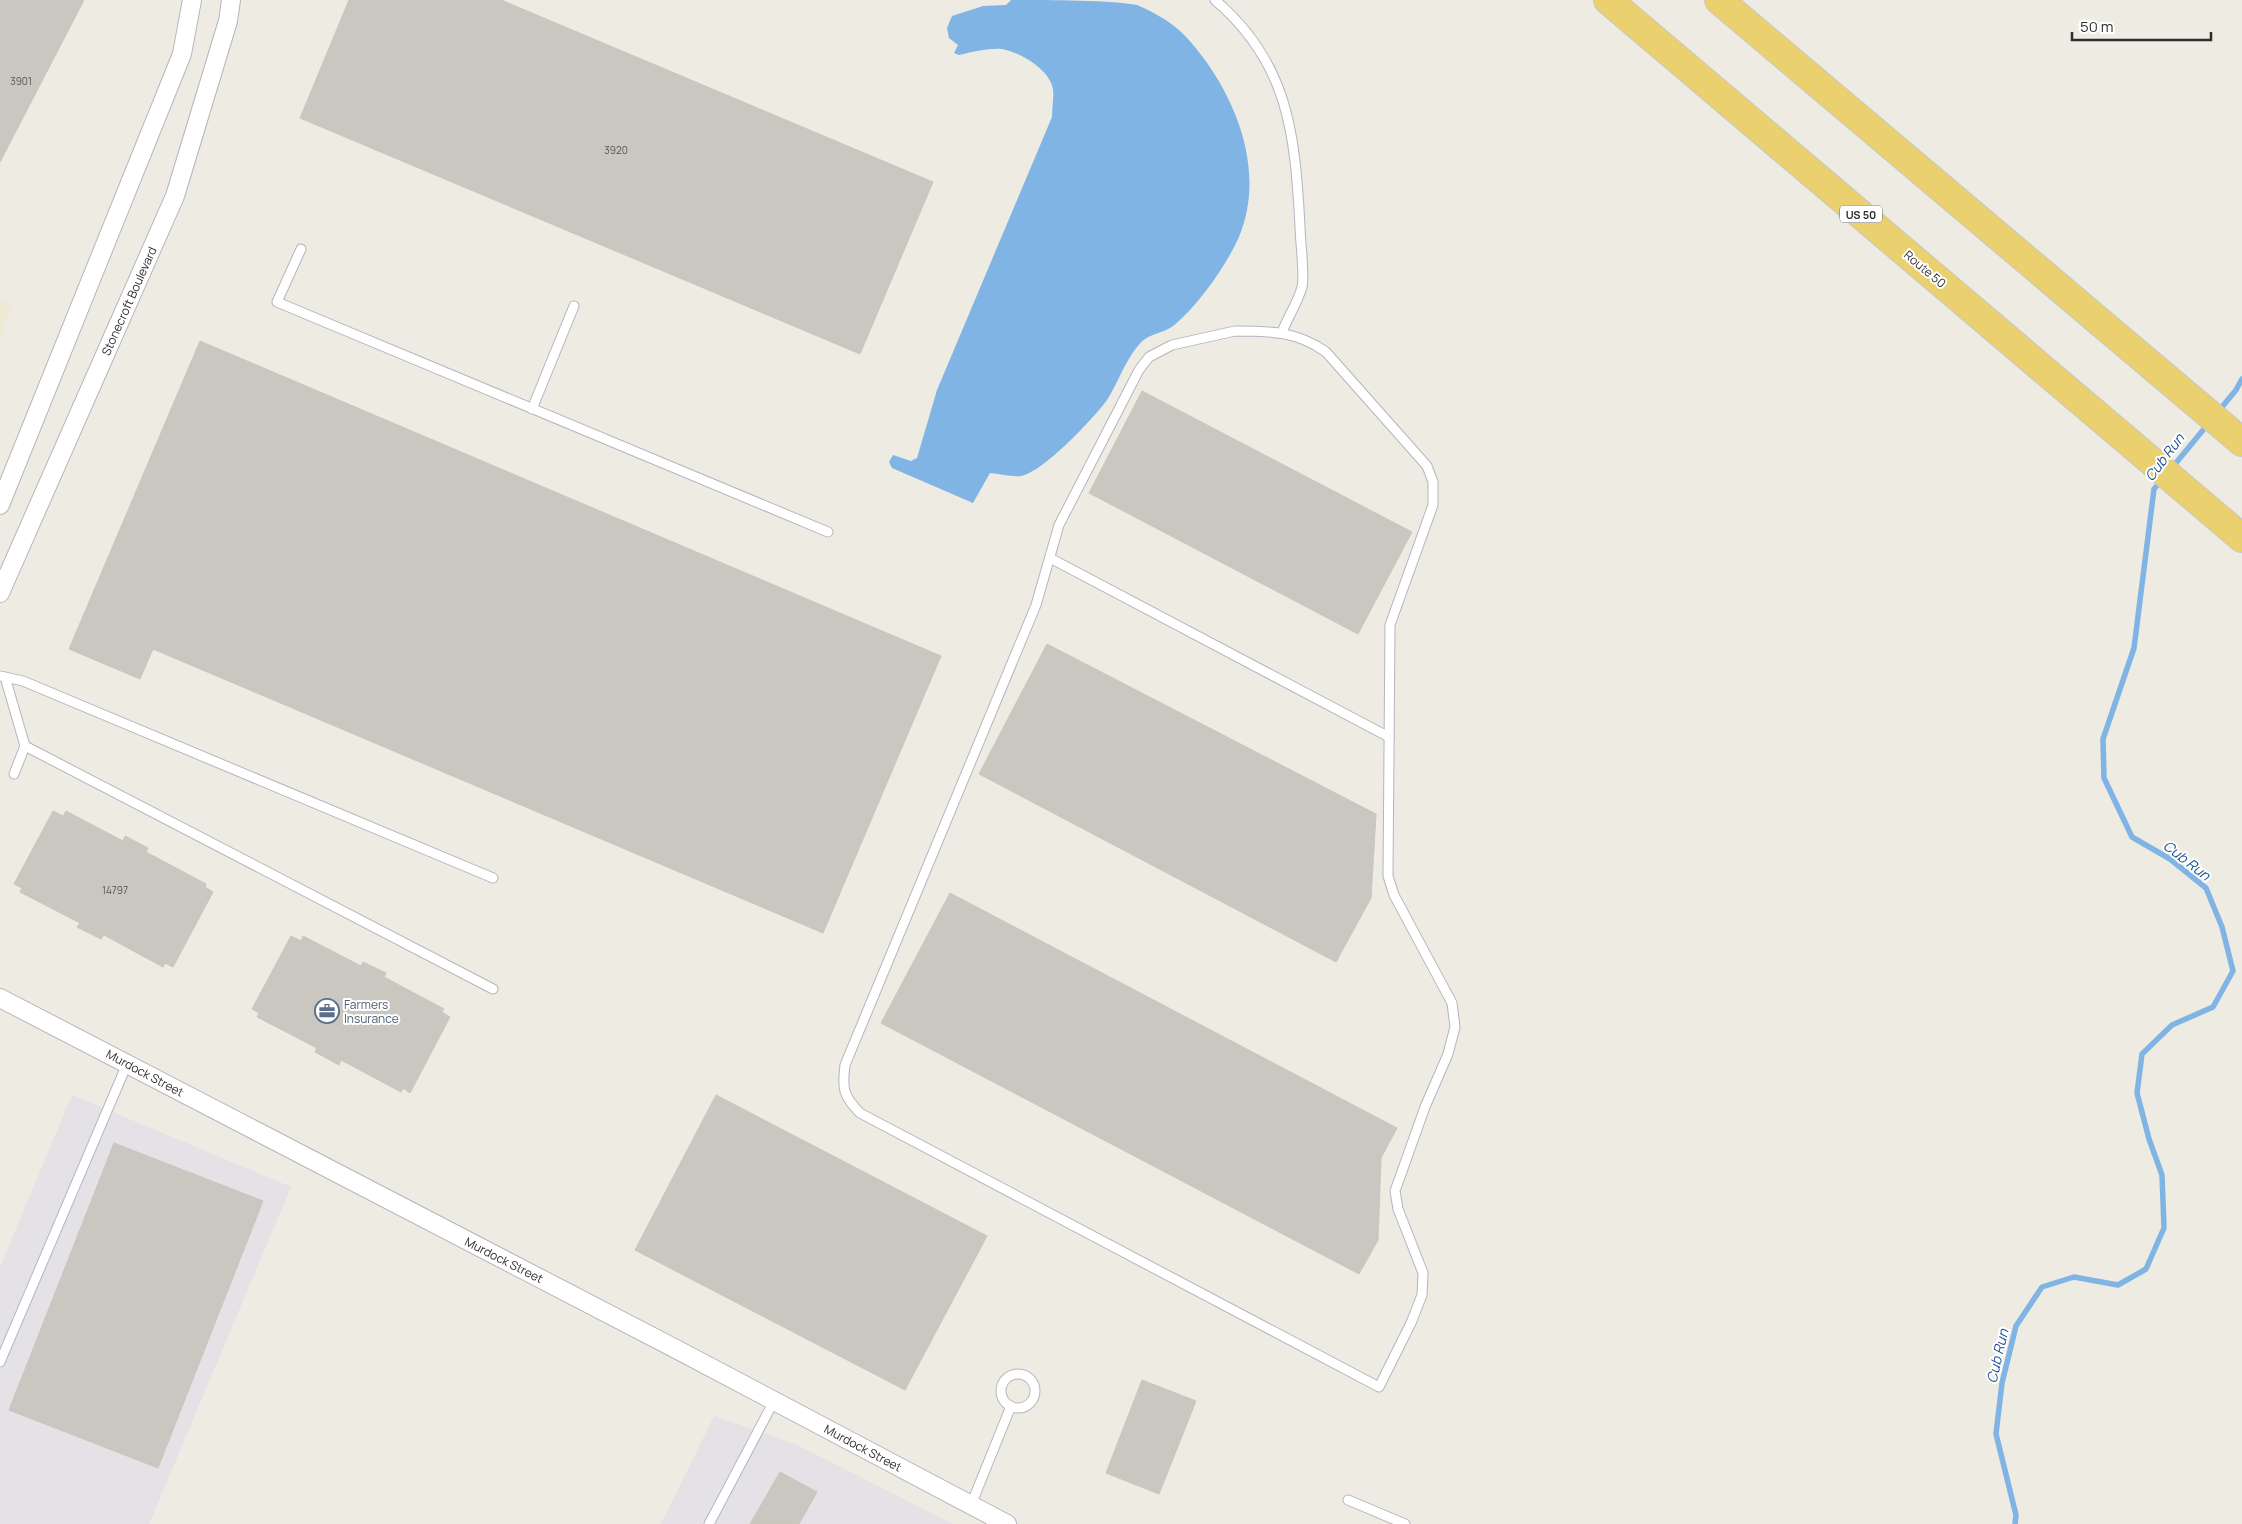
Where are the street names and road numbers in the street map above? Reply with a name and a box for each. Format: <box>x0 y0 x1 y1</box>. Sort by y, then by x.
road number: US 50 <box>1840 205 1882 222</box>
street label: Stonecroft Boulevard <box>97 244 161 358</box>
street label: Route 50 <box>1900 246 1950 292</box>
street label: Murdock Street <box>103 1045 187 1101</box>
street label: Murdock Street <box>462 1233 546 1287</box>
street label: Murdock Street <box>821 1420 905 1476</box>

